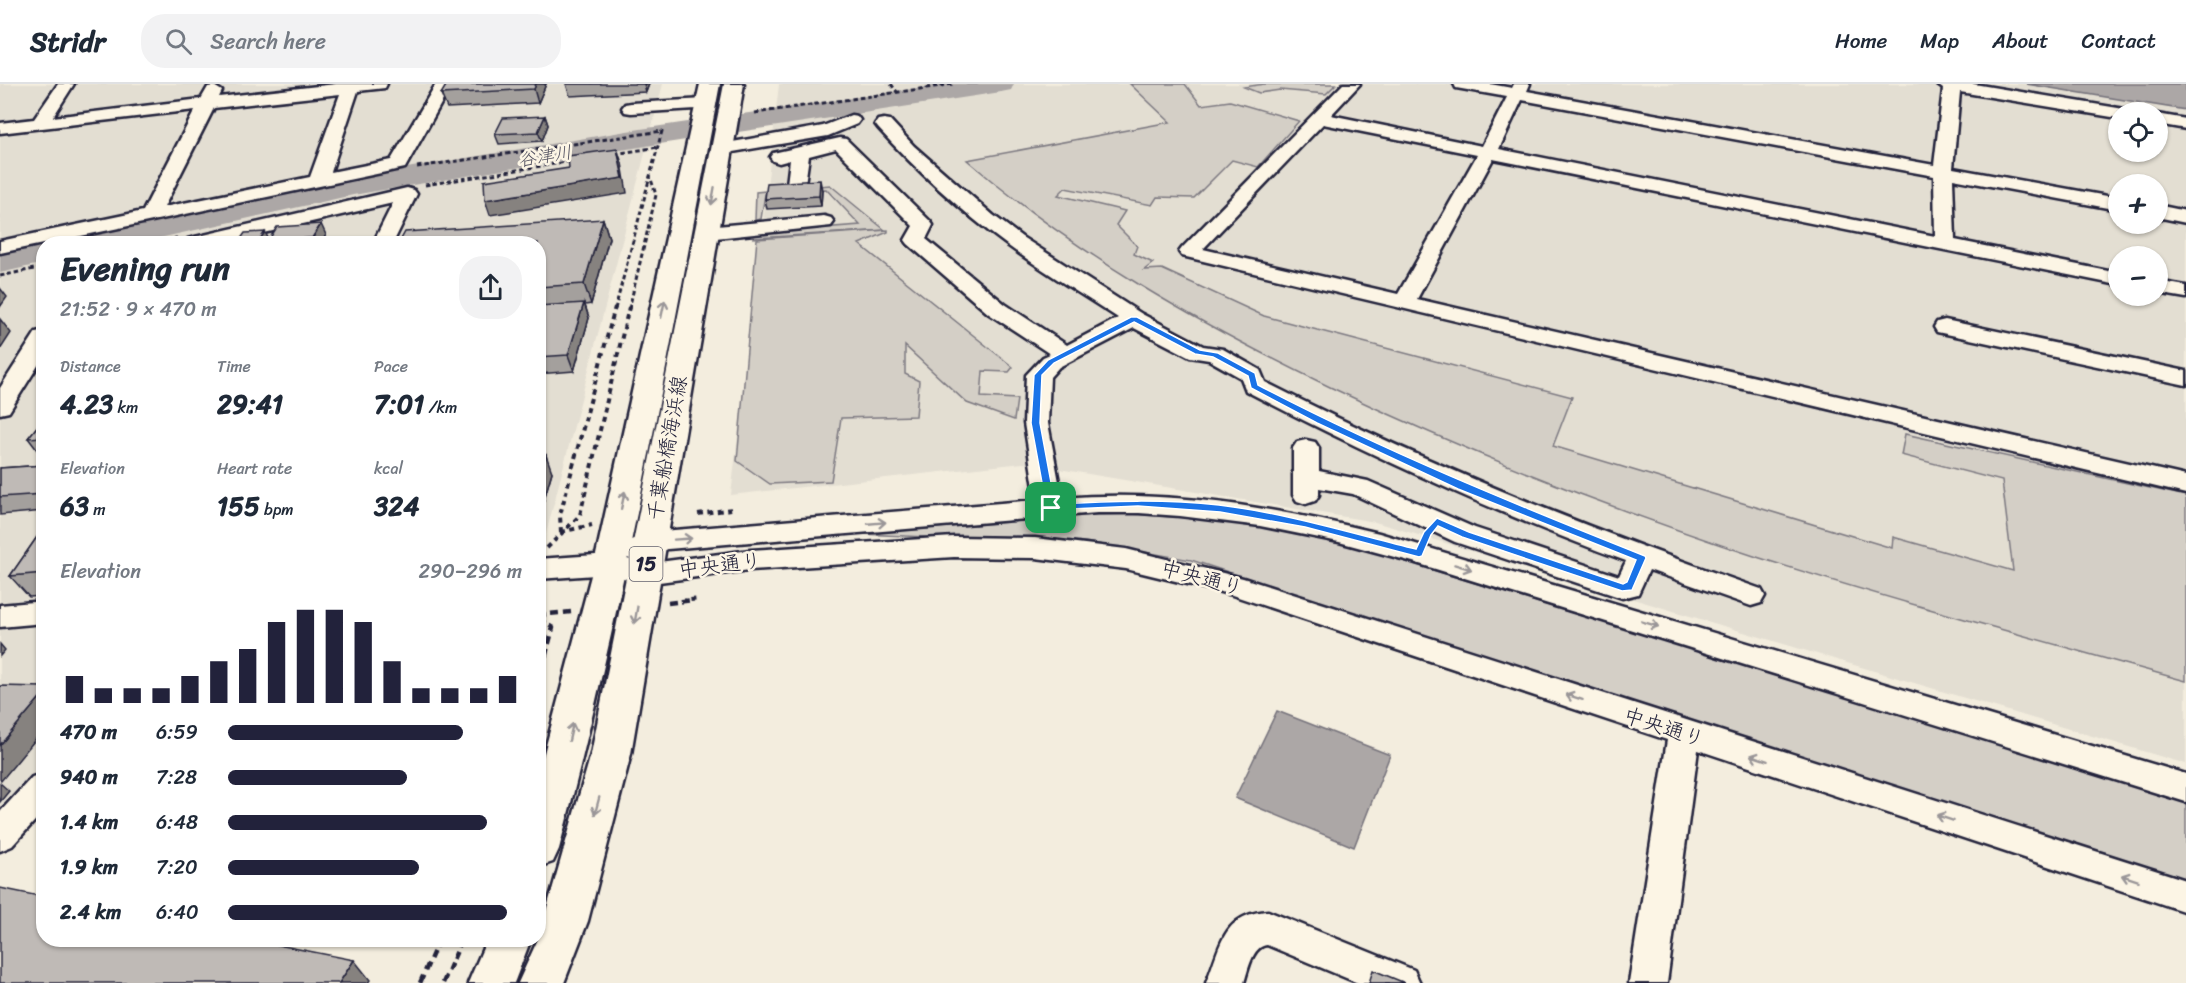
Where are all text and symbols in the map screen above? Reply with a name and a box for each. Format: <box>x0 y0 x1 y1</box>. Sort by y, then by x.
search box <box>141 14 561 68</box>
text: Stridr <box>30 17 105 66</box>
text: Search here <box>210 22 326 61</box>
text: Home <box>1835 22 1887 60</box>
text: Map <box>1920 22 1959 60</box>
text: About <box>1992 22 2049 60</box>
text: Contact <box>2082 22 2156 60</box>
icon: search <box>162 25 195 58</box>
map controls <box>2108 102 2168 306</box>
button: locate <box>2108 102 2168 162</box>
water label: 谷津川 <box>516 136 574 176</box>
button: + <box>2108 174 2168 234</box>
one-way arrow <box>707 185 718 205</box>
text: Evening run <box>60 240 230 298</box>
button: − <box>2108 246 2168 306</box>
button: share <box>459 256 522 319</box>
text: 21:52 · 9 × 470 m <box>60 292 217 327</box>
one-way arrow <box>658 300 669 320</box>
text: Distance <box>60 352 121 381</box>
text: Time <box>217 352 251 381</box>
text: Pace <box>374 352 408 381</box>
street label: 千葉船橋海浜線 <box>636 372 698 524</box>
text: 4.23 <box>60 381 113 427</box>
text: 29:41 <box>217 381 283 427</box>
text: 7:01 <box>374 381 424 427</box>
text: km <box>113 393 138 422</box>
text: /km <box>424 393 457 422</box>
text: Elevation <box>60 454 125 483</box>
text: Heart rate <box>217 454 292 483</box>
text: kcal <box>374 454 403 483</box>
pin <box>1025 482 1076 533</box>
text: 63 <box>60 483 89 529</box>
text: 155 <box>217 483 260 529</box>
text: 324 <box>374 483 420 529</box>
one-way arrow <box>618 491 629 511</box>
icon: arrive <box>1034 491 1067 524</box>
text: m <box>89 495 106 524</box>
text: bpm <box>260 495 294 524</box>
one-way arrow <box>867 517 887 528</box>
one-way arrow <box>673 533 693 544</box>
street label: 中央通り <box>676 541 764 589</box>
road number: 15 <box>630 547 662 581</box>
street label: 中央通り <box>1157 549 1247 607</box>
text: Elevation <box>60 554 141 589</box>
text: 290–296 m <box>418 554 522 589</box>
one-way arrow <box>1453 562 1472 573</box>
one-way arrow <box>630 604 641 624</box>
one-way arrow <box>1640 619 1659 630</box>
one-way arrow <box>1565 691 1584 702</box>
street label: 中央通り <box>1618 696 1710 758</box>
text: 470 m <box>60 715 117 750</box>
text: 6:59 <box>156 715 198 750</box>
one-way arrow <box>566 722 577 742</box>
one-way arrow <box>1751 751 1769 762</box>
text: 940 m <box>60 760 118 795</box>
text: 7:28 <box>156 760 197 795</box>
one-way arrow <box>591 796 603 815</box>
text: 1.4 km <box>60 805 118 840</box>
text: 6:48 <box>156 805 198 840</box>
one-way arrow <box>1936 812 1955 823</box>
text: 1.9 km <box>60 850 118 885</box>
text: 7:20 <box>156 850 198 885</box>
one-way arrow <box>2121 872 2140 883</box>
text: 2.4 km <box>60 895 121 930</box>
text: 6:40 <box>156 895 199 930</box>

